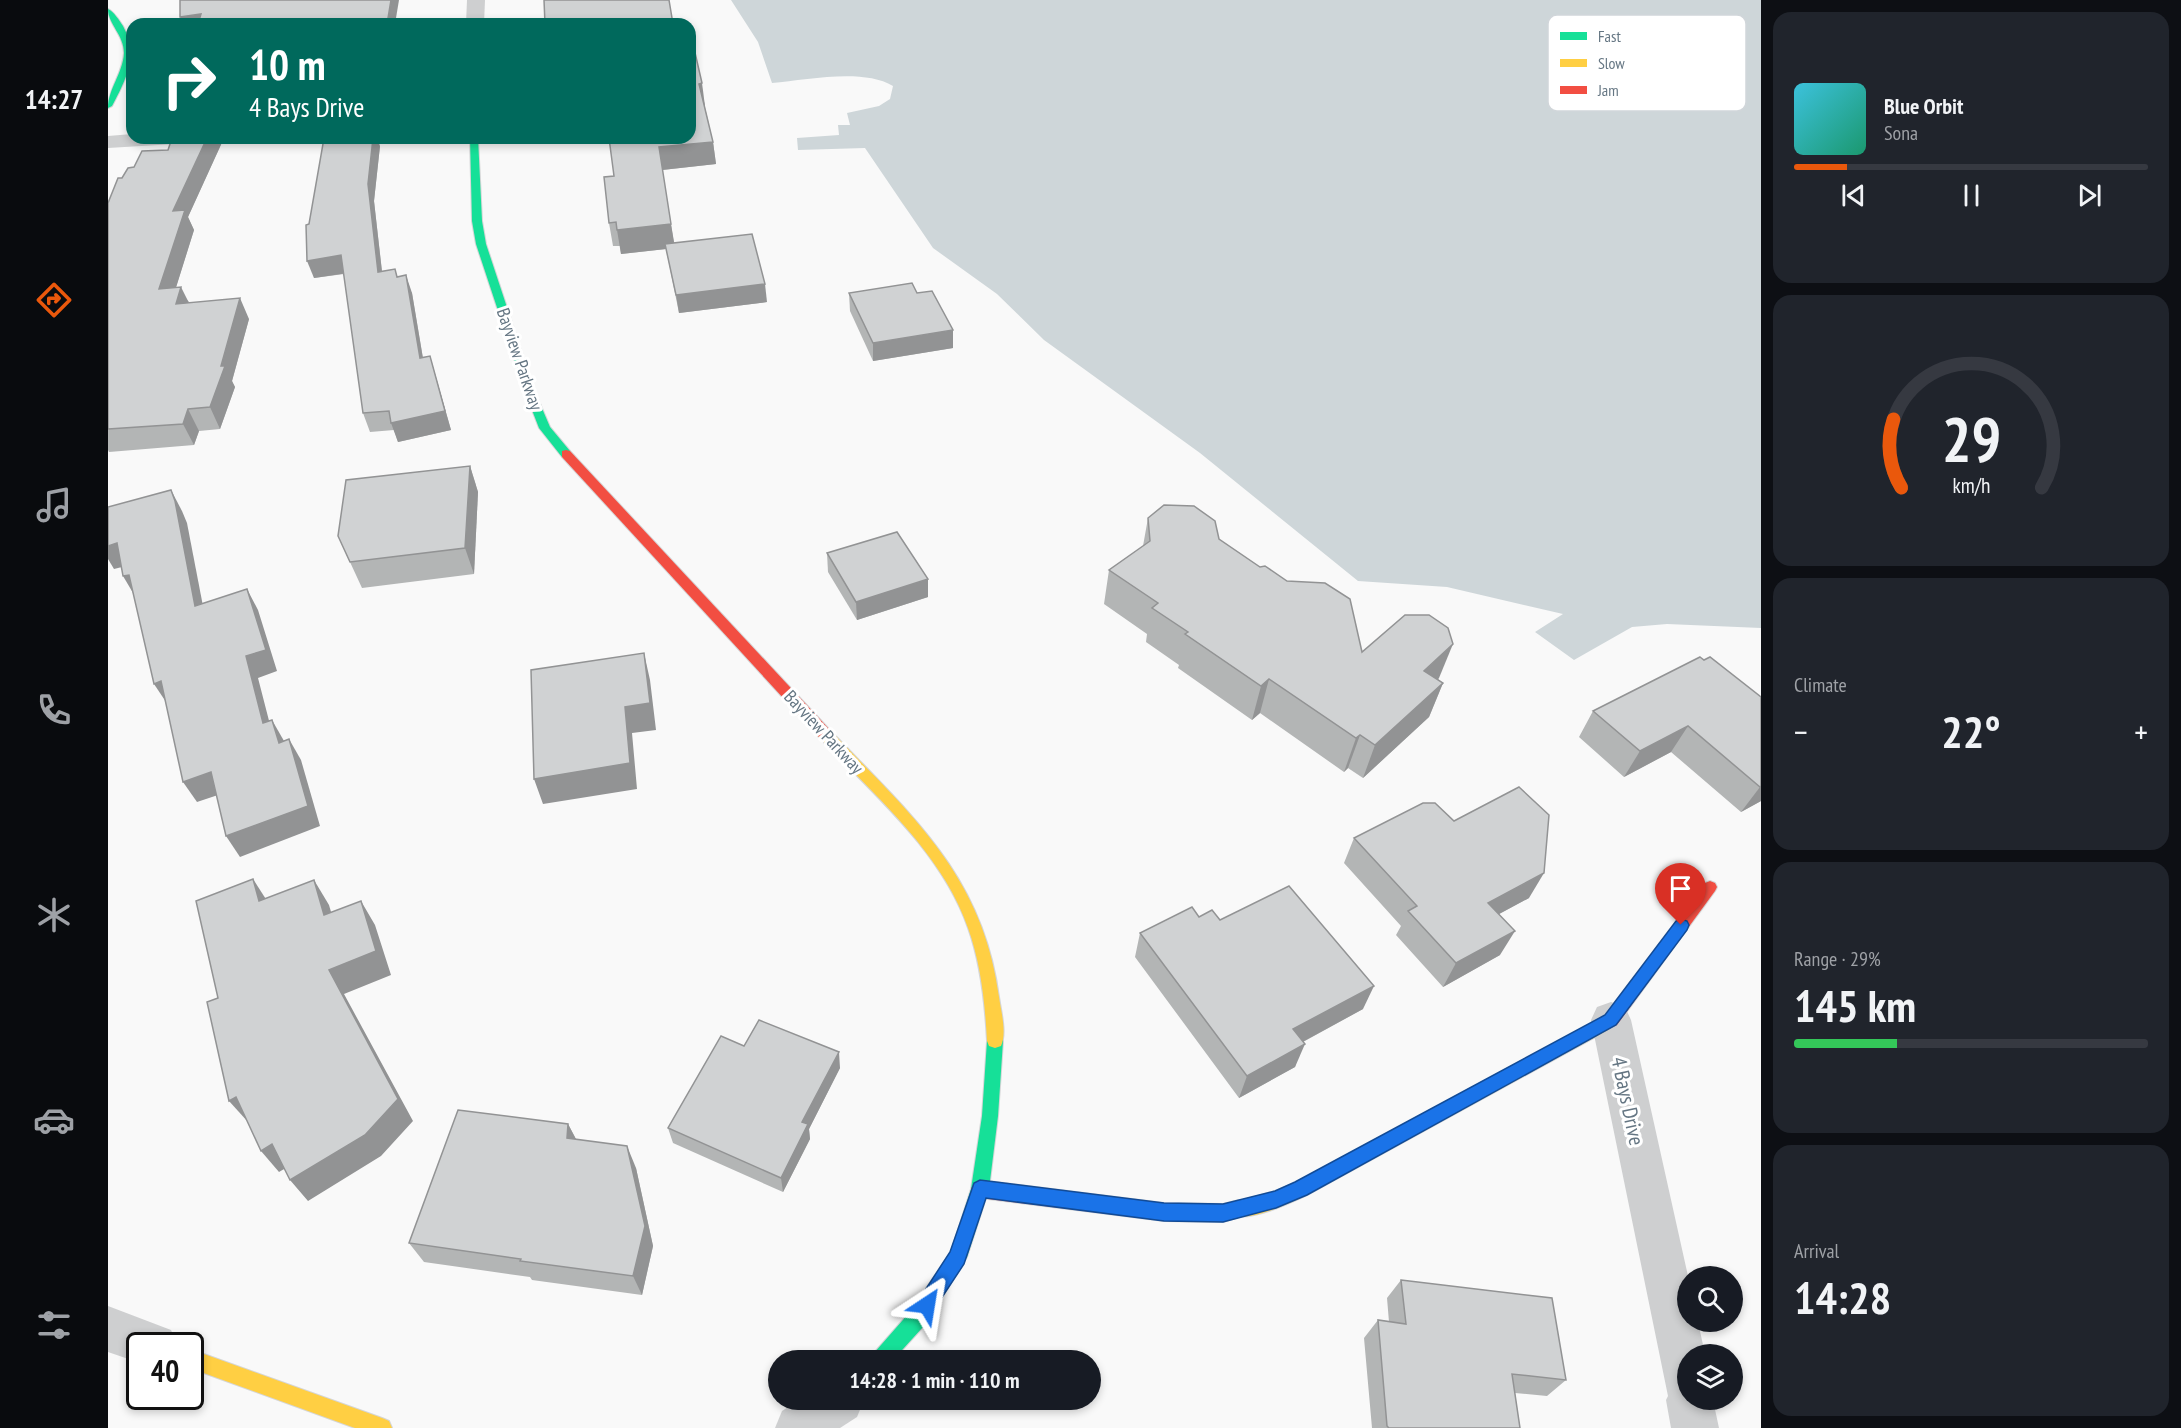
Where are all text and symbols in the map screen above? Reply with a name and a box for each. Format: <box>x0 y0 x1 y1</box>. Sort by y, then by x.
legend <box>1548 15 1746 111</box>
text: Fast <box>1598 26 1621 46</box>
text: 10 m <box>249 37 326 92</box>
icon: right <box>150 42 228 120</box>
text: Slow <box>1598 53 1625 73</box>
text: Jam <box>1597 80 1619 100</box>
text: 14:27 <box>25 82 83 116</box>
text: 4 Bays Drive <box>249 90 364 124</box>
text: Blue Orbit <box>1884 92 1963 120</box>
text: Sona <box>1884 120 1918 146</box>
icon: previous <box>1837 179 1870 212</box>
icon: pause <box>1955 179 1988 212</box>
icon: next <box>2073 179 2106 212</box>
icon: directions <box>33 279 75 321</box>
street label: Bayview Parkway <box>492 305 548 413</box>
text: 29 <box>1941 398 2001 479</box>
text: km/h <box>1952 471 1990 499</box>
icon: music <box>33 484 75 526</box>
text: Climate <box>1794 672 1847 698</box>
street label: Bayview Parkway <box>779 685 869 779</box>
icon: phone <box>33 689 75 731</box>
text: 22° <box>1941 702 2001 760</box>
text: − <box>1794 710 1808 753</box>
text: + <box>2134 710 2148 753</box>
pin <box>1655 863 1706 925</box>
icon: arrive <box>1664 872 1697 905</box>
icon: climate <box>33 894 75 936</box>
text: Range · 29% <box>1794 946 1881 972</box>
text: 145 km <box>1794 976 1916 1034</box>
street label: 4 Bays Drive <box>1605 1054 1651 1148</box>
icon: car <box>33 1099 75 1141</box>
text: Arrival <box>1794 1238 1839 1264</box>
map controls <box>1677 1266 1743 1410</box>
button: search <box>1677 1266 1743 1332</box>
text: 14:28 <box>1794 1268 1891 1326</box>
position arrow <box>895 1273 959 1337</box>
icon: filters <box>33 1304 75 1346</box>
speed limit sign: 40 <box>126 1332 204 1410</box>
button: layers <box>1677 1344 1743 1410</box>
text: 14:28 · 1 min · 110 m <box>849 1366 1020 1394</box>

